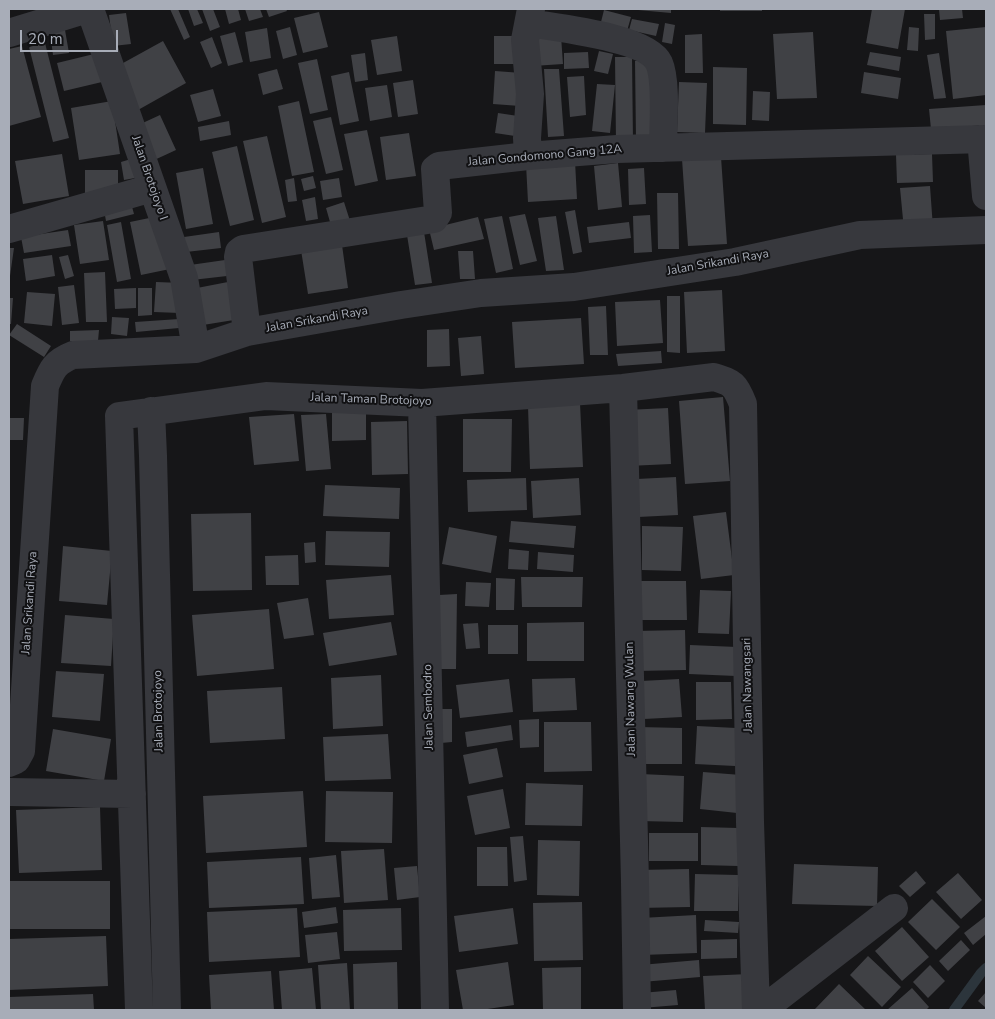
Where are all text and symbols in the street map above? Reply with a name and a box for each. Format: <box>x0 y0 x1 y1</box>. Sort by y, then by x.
scale bar <box>22 20 120 52</box>
text: 20 m <box>28 29 63 49</box>
street label: Jalan Brotojoyo I <box>128 134 170 222</box>
street label: Jalan Gondomono Gang 12A <box>467 142 623 170</box>
street label: Jalan Srikandi Raya <box>666 247 770 279</box>
street label: Jalan Srikandi Raya <box>265 304 369 336</box>
street label: Jalan Taman Brotojoyo <box>310 391 432 409</box>
street label: Jalan Srikandi Raya <box>19 551 41 655</box>
street label: Jalan Nawangsari <box>740 638 756 732</box>
street label: Jalan Nawang Wulan <box>623 642 639 756</box>
street label: Jalan Sembodro <box>421 664 437 750</box>
street label: Jalan Brotojoyo <box>151 670 167 752</box>

